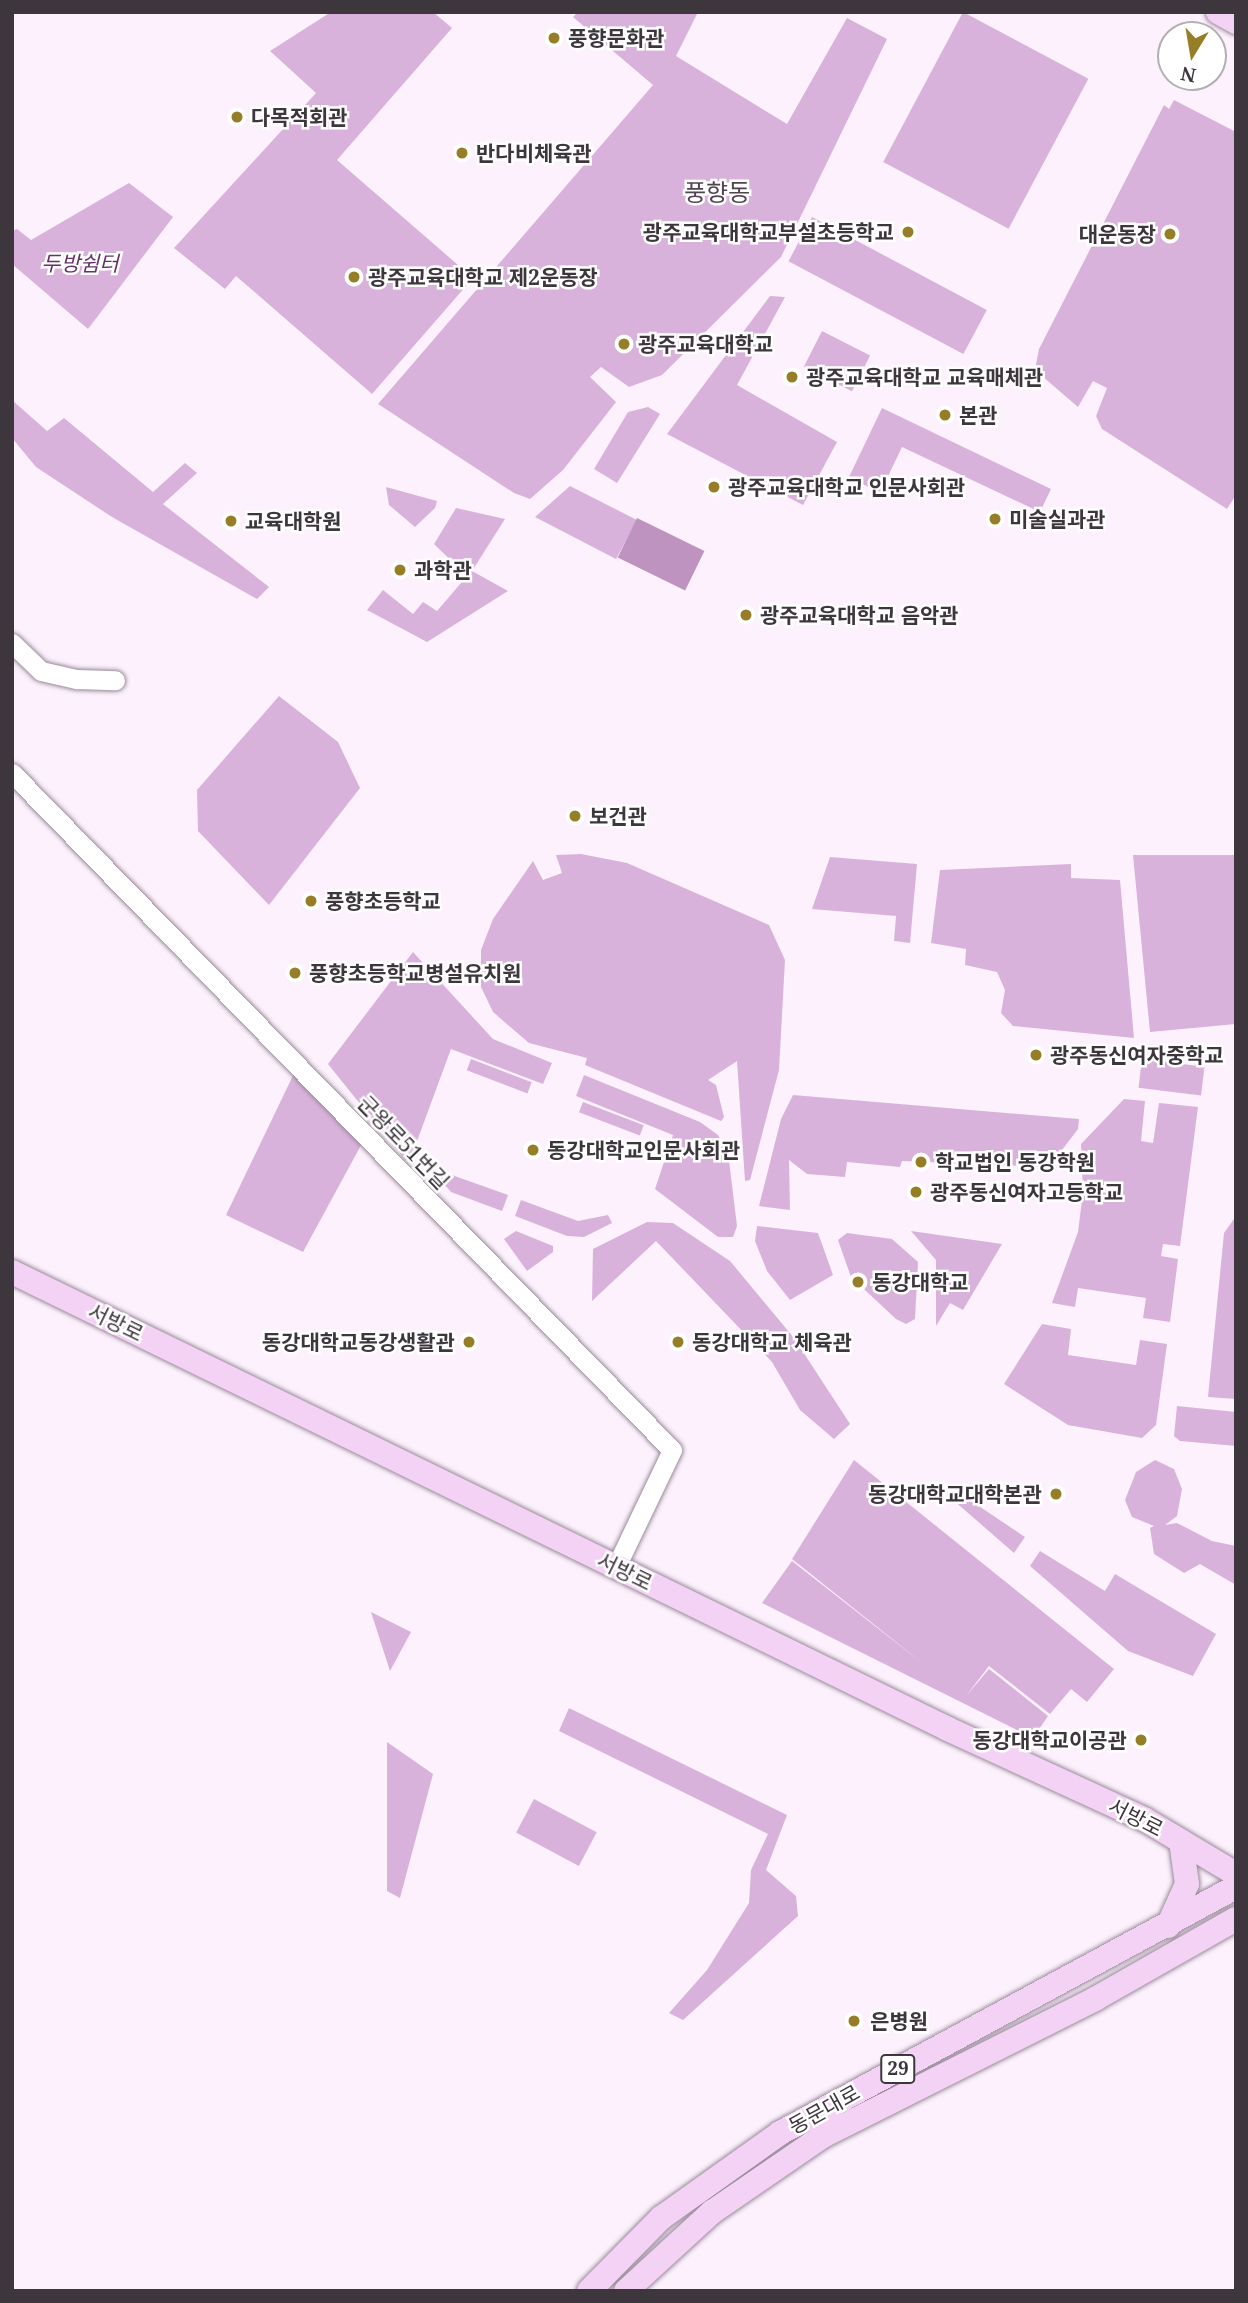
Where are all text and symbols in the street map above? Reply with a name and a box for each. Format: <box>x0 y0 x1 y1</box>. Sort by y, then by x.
north arrow <box>1157 21 1227 91</box>
place label: 풍향문화관 <box>568 25 665 51</box>
marker: 풍향문화관 <box>546 30 562 46</box>
text: N <box>1179 60 1198 89</box>
place label: 다목적회관 <box>251 104 348 130</box>
marker: 다목적회관 <box>229 109 245 125</box>
place label: 반다비체육관 <box>476 140 592 166</box>
marker: 반다비체육관 <box>454 145 470 161</box>
district label: 풍향동 <box>684 178 750 206</box>
place label: 광주교육대학교부설초등학교 <box>643 219 894 245</box>
place label: 대운동장 <box>1079 221 1156 247</box>
marker: 광주교육대학교부설초등학교 <box>900 224 916 240</box>
marker: 대운동장 <box>1162 226 1178 242</box>
park label: 두방쉼터 <box>41 250 119 276</box>
place label: 광주교육대학교 제2운동장 <box>368 264 598 290</box>
marker: 광주교육대학교 제2운동장 <box>346 269 362 285</box>
place label: 광주교육대학교 <box>638 331 773 357</box>
marker: 광주교육대학교 <box>616 336 632 352</box>
place label: 광주교육대학교 교육매체관 <box>806 364 1043 390</box>
marker: 광주교육대학교 교육매체관 <box>784 369 800 385</box>
place label: 본관 <box>959 402 998 428</box>
marker: 본관 <box>937 407 953 423</box>
place label: 광주교육대학교 인문사회관 <box>728 474 965 500</box>
marker: 광주교육대학교 인문사회관 <box>706 479 722 495</box>
place label: 미술실과관 <box>1009 506 1106 532</box>
place label: 교육대학원 <box>245 508 342 534</box>
marker: 미술실과관 <box>987 511 1003 527</box>
marker: 교육대학원 <box>223 513 239 529</box>
place label: 과학관 <box>414 557 472 583</box>
marker: 과학관 <box>392 562 408 578</box>
place label: 광주교육대학교 음악관 <box>760 602 959 628</box>
marker: 광주교육대학교 음악관 <box>738 607 754 623</box>
place label: 보건관 <box>589 803 647 829</box>
marker: 보건관 <box>567 808 583 824</box>
place label: 풍향초등학교 <box>325 888 441 914</box>
marker: 풍향초등학교 <box>303 893 319 909</box>
place label: 풍향초등학교병설유치원 <box>309 960 522 986</box>
marker: 풍향초등학교병설유치원 <box>287 965 303 981</box>
place label: 광주동신여자중학교 <box>1050 1042 1224 1068</box>
marker: 광주동신여자중학교 <box>1028 1047 1044 1063</box>
street label: 군왕로51번길 <box>353 1090 455 1194</box>
place label: 동강대학교인문사회관 <box>547 1137 740 1163</box>
marker: 동강대학교인문사회관 <box>525 1142 541 1158</box>
place label: 학교법인 동강학원 <box>935 1149 1095 1175</box>
marker: 학교법인 동강학원 <box>913 1154 929 1170</box>
place label: 광주동신여자고등학교 <box>930 1179 1123 1205</box>
marker: 광주동신여자고등학교 <box>908 1184 924 1200</box>
place label: 동강대학교 <box>872 1269 969 1295</box>
marker: 동강대학교 <box>850 1274 866 1290</box>
street label: 서방로 <box>84 1298 148 1346</box>
place label: 동강대학교동강생활관 <box>262 1329 455 1355</box>
place label: 동강대학교 체육관 <box>692 1329 852 1355</box>
marker: 동강대학교동강생활관 <box>461 1334 477 1350</box>
marker: 동강대학교 체육관 <box>670 1334 686 1350</box>
place label: 동강대학교대학본관 <box>868 1481 1042 1507</box>
marker: 동강대학교대학본관 <box>1048 1486 1064 1502</box>
street label: 서방로 <box>593 1547 657 1595</box>
place label: 동강대학교이공관 <box>972 1727 1127 1753</box>
marker: 동강대학교이공관 <box>1133 1732 1149 1748</box>
street label: 서방로 <box>1104 1793 1168 1841</box>
place label: 은병원 <box>870 2008 928 2034</box>
marker: 은병원 <box>844 2011 864 2031</box>
road number: 29 <box>879 2054 917 2084</box>
street label: 동문대로 <box>784 2079 864 2139</box>

